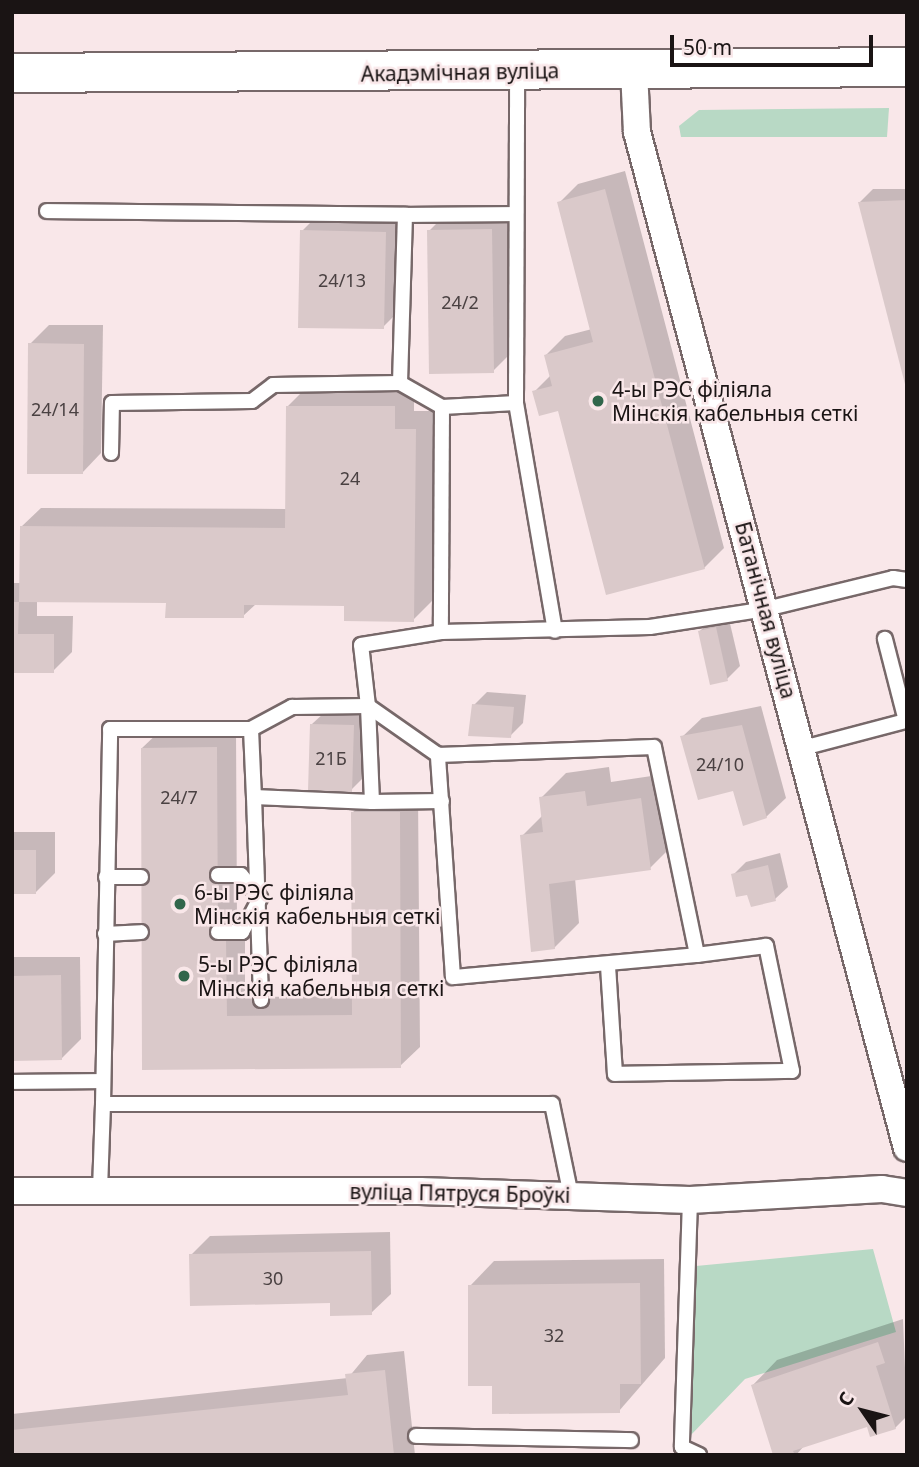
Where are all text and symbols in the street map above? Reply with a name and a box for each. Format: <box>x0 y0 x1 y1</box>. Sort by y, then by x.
scale bar <box>674 21 877 65</box>
text: 50 m <box>683 33 732 61</box>
street label: Акадэмічная вуліца <box>361 58 559 86</box>
house number: 24/13 <box>318 269 366 291</box>
house number: 24/2 <box>441 291 479 313</box>
place label: 4-ы РЭС філіяла Мінскія кабельныя сеткі <box>612 376 858 426</box>
marker: 4-ы РЭС філіяла Мінскія кабельныя сеткі <box>590 393 606 409</box>
house number: 24/14 <box>31 398 79 420</box>
house number: 24 <box>340 467 360 489</box>
street label: Батанічная вуліца <box>730 519 802 701</box>
house number: 21Б <box>315 747 347 769</box>
house number: 24/10 <box>696 753 744 775</box>
house number: 24/7 <box>160 786 198 808</box>
place label: 6-ы РЭС філіяла Мінскія кабельныя сеткі <box>194 879 440 929</box>
marker: 6-ы РЭС філіяла Мінскія кабельныя сеткі <box>172 896 188 912</box>
place label: 5-ы РЭС філіяла Мінскія кабельныя сеткі <box>198 951 444 1001</box>
marker: 5-ы РЭС філіяла Мінскія кабельныя сеткі <box>176 968 192 984</box>
street label: вуліца Пятруся Броўкі <box>349 1178 571 1208</box>
house number: 30 <box>263 1267 283 1289</box>
house number: 32 <box>544 1324 564 1346</box>
north arrow <box>828 1376 898 1446</box>
text: С <box>832 1386 860 1411</box>

